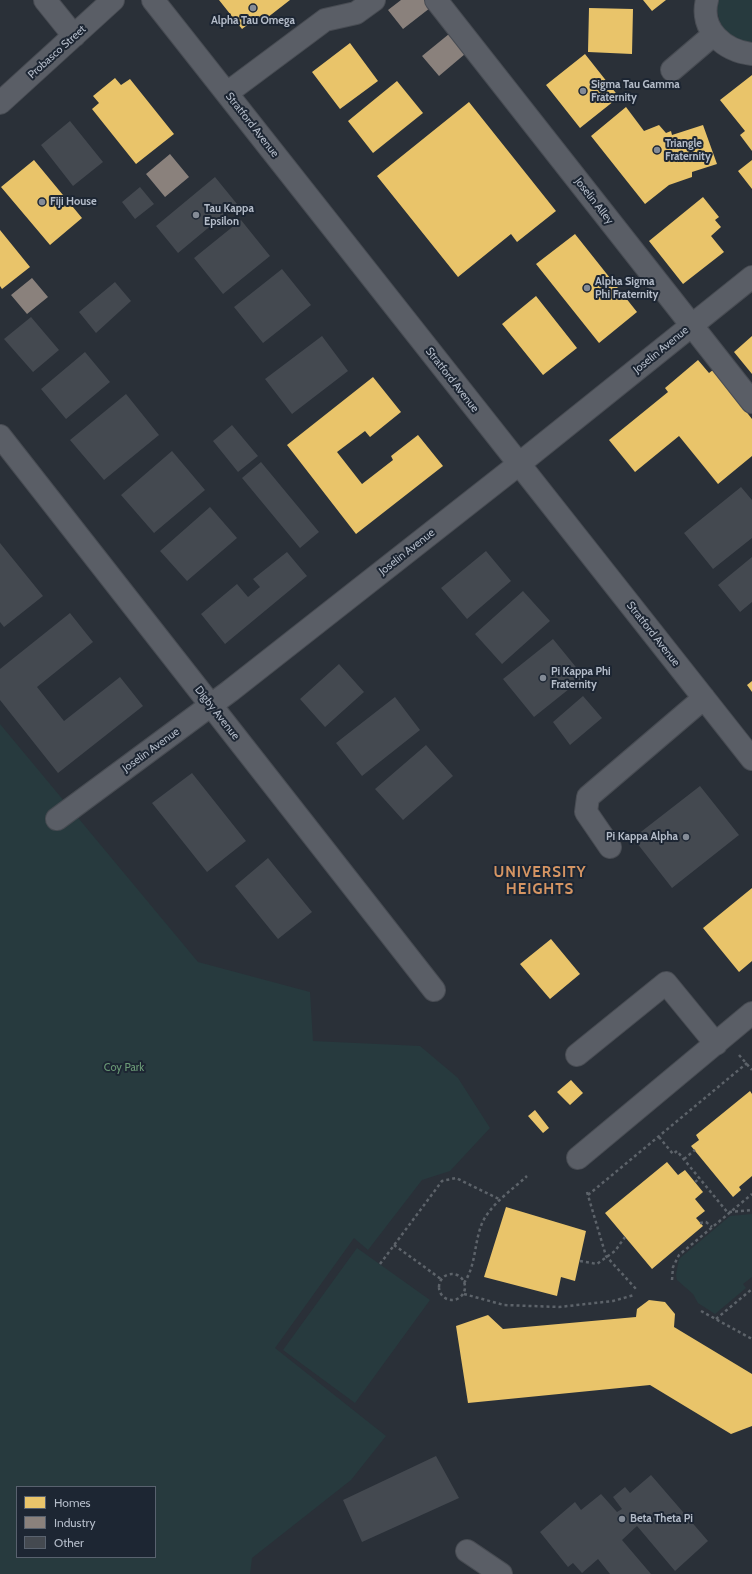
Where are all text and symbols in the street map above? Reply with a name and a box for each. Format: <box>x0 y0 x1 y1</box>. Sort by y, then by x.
marker: Alpha Tau Omega <box>248 3 258 13</box>
place label: Alpha Tau Omega <box>211 14 295 28</box>
street label: Probasco Street <box>25 23 89 81</box>
place label: Sigma Tau Gamma Fraternity <box>591 78 680 104</box>
marker: Sigma Tau Gamma Fraternity <box>578 86 588 96</box>
street label: Stratford Avenue <box>223 90 281 160</box>
place label: Triangle Fraternity <box>665 137 711 163</box>
marker: Triangle Fraternity <box>652 145 662 155</box>
street label: Joselin Alley <box>572 175 616 227</box>
place label: Fiji House <box>50 195 97 209</box>
marker: Fiji House <box>37 197 47 207</box>
place label: Tau Kappa Epsilon <box>204 202 254 228</box>
marker: Tau Kappa Epsilon <box>191 210 201 220</box>
place label: Alpha Sigma Phi Fraternity <box>595 275 658 301</box>
marker: Alpha Sigma Phi Fraternity <box>582 283 592 293</box>
street label: Joselin Avenue <box>631 324 691 376</box>
street label: Stratford Avenue <box>423 345 481 415</box>
street label: Joselin Avenue <box>376 526 438 578</box>
street label: Stratford Avenue <box>624 599 682 669</box>
place label: Pi Kappa Phi Fraternity <box>551 665 611 691</box>
marker: Pi Kappa Phi Fraternity <box>538 673 548 683</box>
street label: Digby Avenue <box>192 683 242 743</box>
street label: Joselin Avenue <box>120 725 182 775</box>
place label: Pi Kappa Alpha <box>606 830 678 844</box>
marker: Pi Kappa Alpha <box>681 832 691 842</box>
district label: UNIVERSITY HEIGHTS <box>493 864 587 899</box>
park label: Coy Park <box>104 1061 144 1075</box>
legend <box>16 1486 156 1558</box>
text: Homes <box>54 1495 91 1510</box>
place label: Beta Theta Pi <box>630 1512 693 1526</box>
marker: Beta Theta Pi <box>617 1514 627 1524</box>
text: Industry <box>54 1515 95 1530</box>
text: Other <box>54 1535 84 1550</box>

